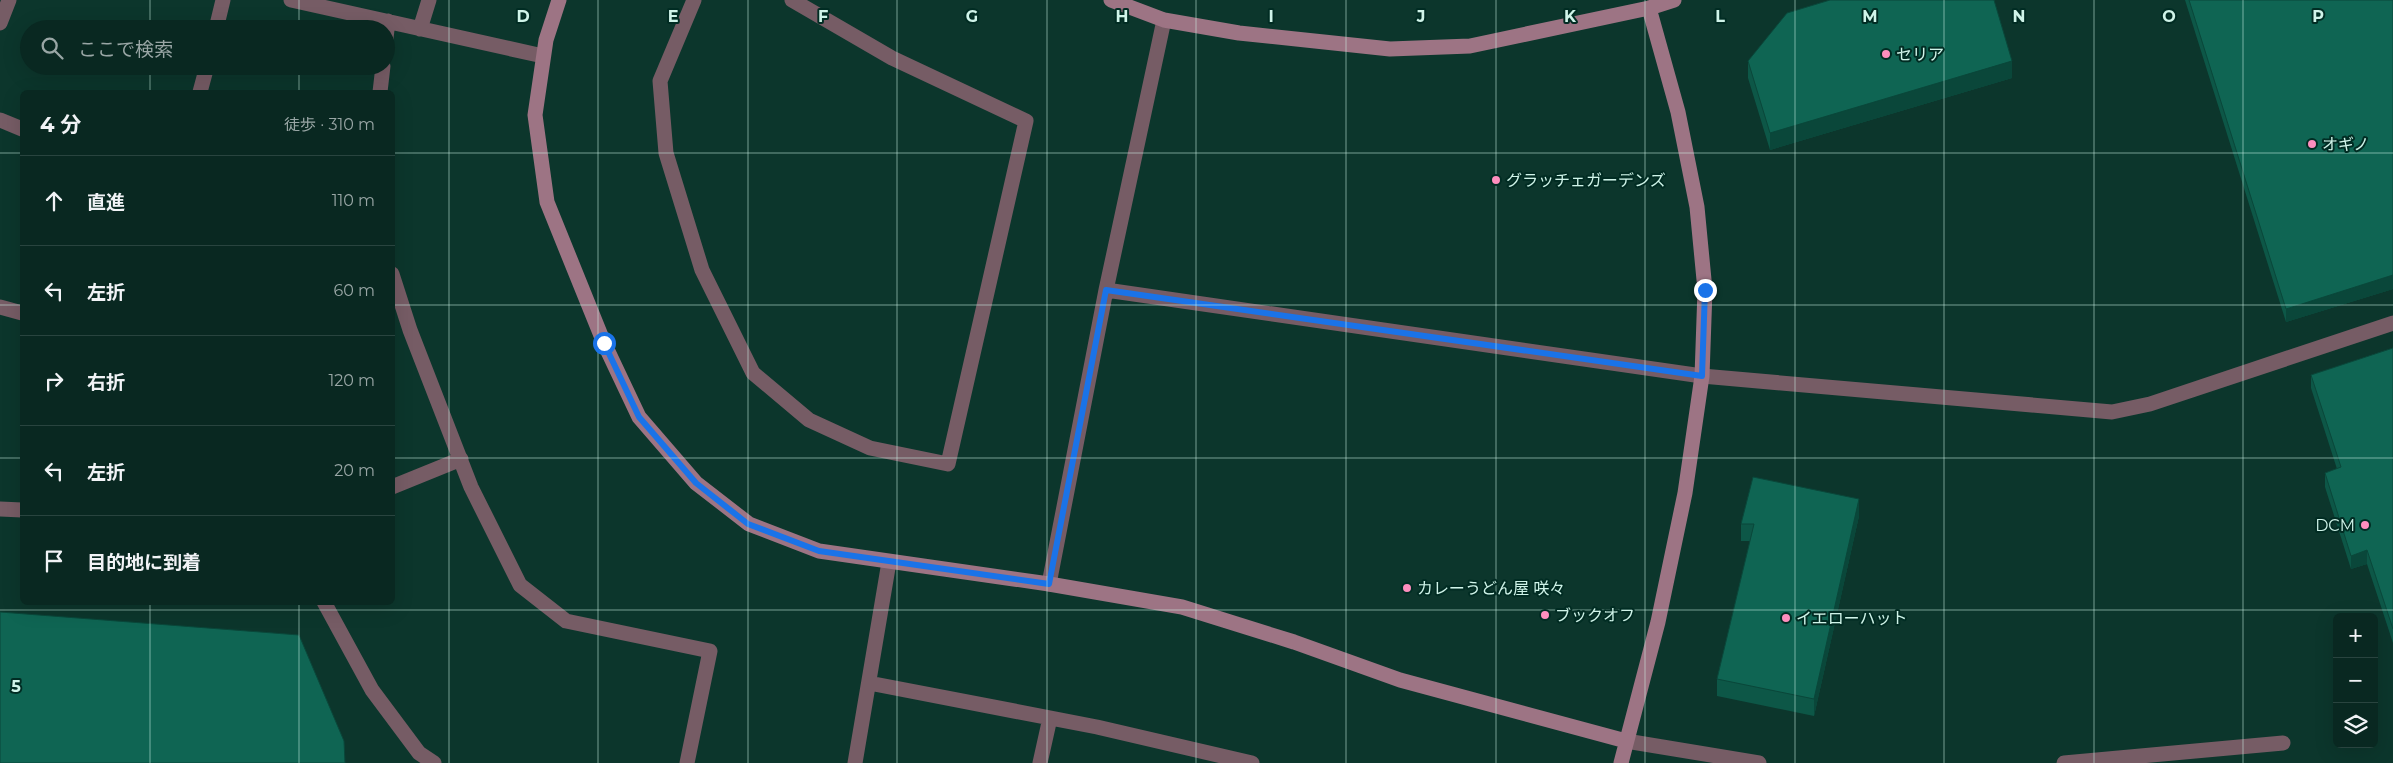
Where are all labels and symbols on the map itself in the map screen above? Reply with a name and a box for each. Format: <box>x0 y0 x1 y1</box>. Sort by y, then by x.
text: D <box>516 7 530 26</box>
text: E <box>668 7 678 26</box>
text: F <box>818 7 828 26</box>
text: G <box>966 7 978 26</box>
text: H <box>1116 7 1128 26</box>
text: I <box>1268 7 1274 26</box>
text: J <box>1416 7 1425 26</box>
text: K <box>1564 7 1577 26</box>
text: L <box>1715 7 1725 26</box>
text: M <box>1862 7 1878 26</box>
text: N <box>2013 7 2025 26</box>
text: O <box>2162 7 2176 26</box>
text: P <box>2312 7 2324 26</box>
place label: セリア <box>1896 45 1944 64</box>
marker: セリア <box>1880 48 1892 60</box>
place label: オギノ <box>2322 135 2369 154</box>
marker: オギノ <box>2306 138 2318 150</box>
place label: グラッチェガーデンズ <box>1506 171 1666 190</box>
marker: グラッチェガーデンズ <box>1490 174 1502 186</box>
route end <box>1694 279 1717 302</box>
route start <box>593 332 616 355</box>
place label: DCM <box>2315 516 2355 535</box>
marker: DCM <box>2359 519 2371 531</box>
place label: カレーうどん屋 咲々 <box>1417 579 1565 598</box>
marker: カレーうどん屋 咲々 <box>1401 582 1413 594</box>
place label: ブックオフ <box>1555 606 1635 625</box>
marker: ブックオフ <box>1539 609 1551 621</box>
place label: イエローハット <box>1796 609 1908 628</box>
marker: イエローハット <box>1780 612 1792 624</box>
text: 5 <box>11 677 21 696</box>

